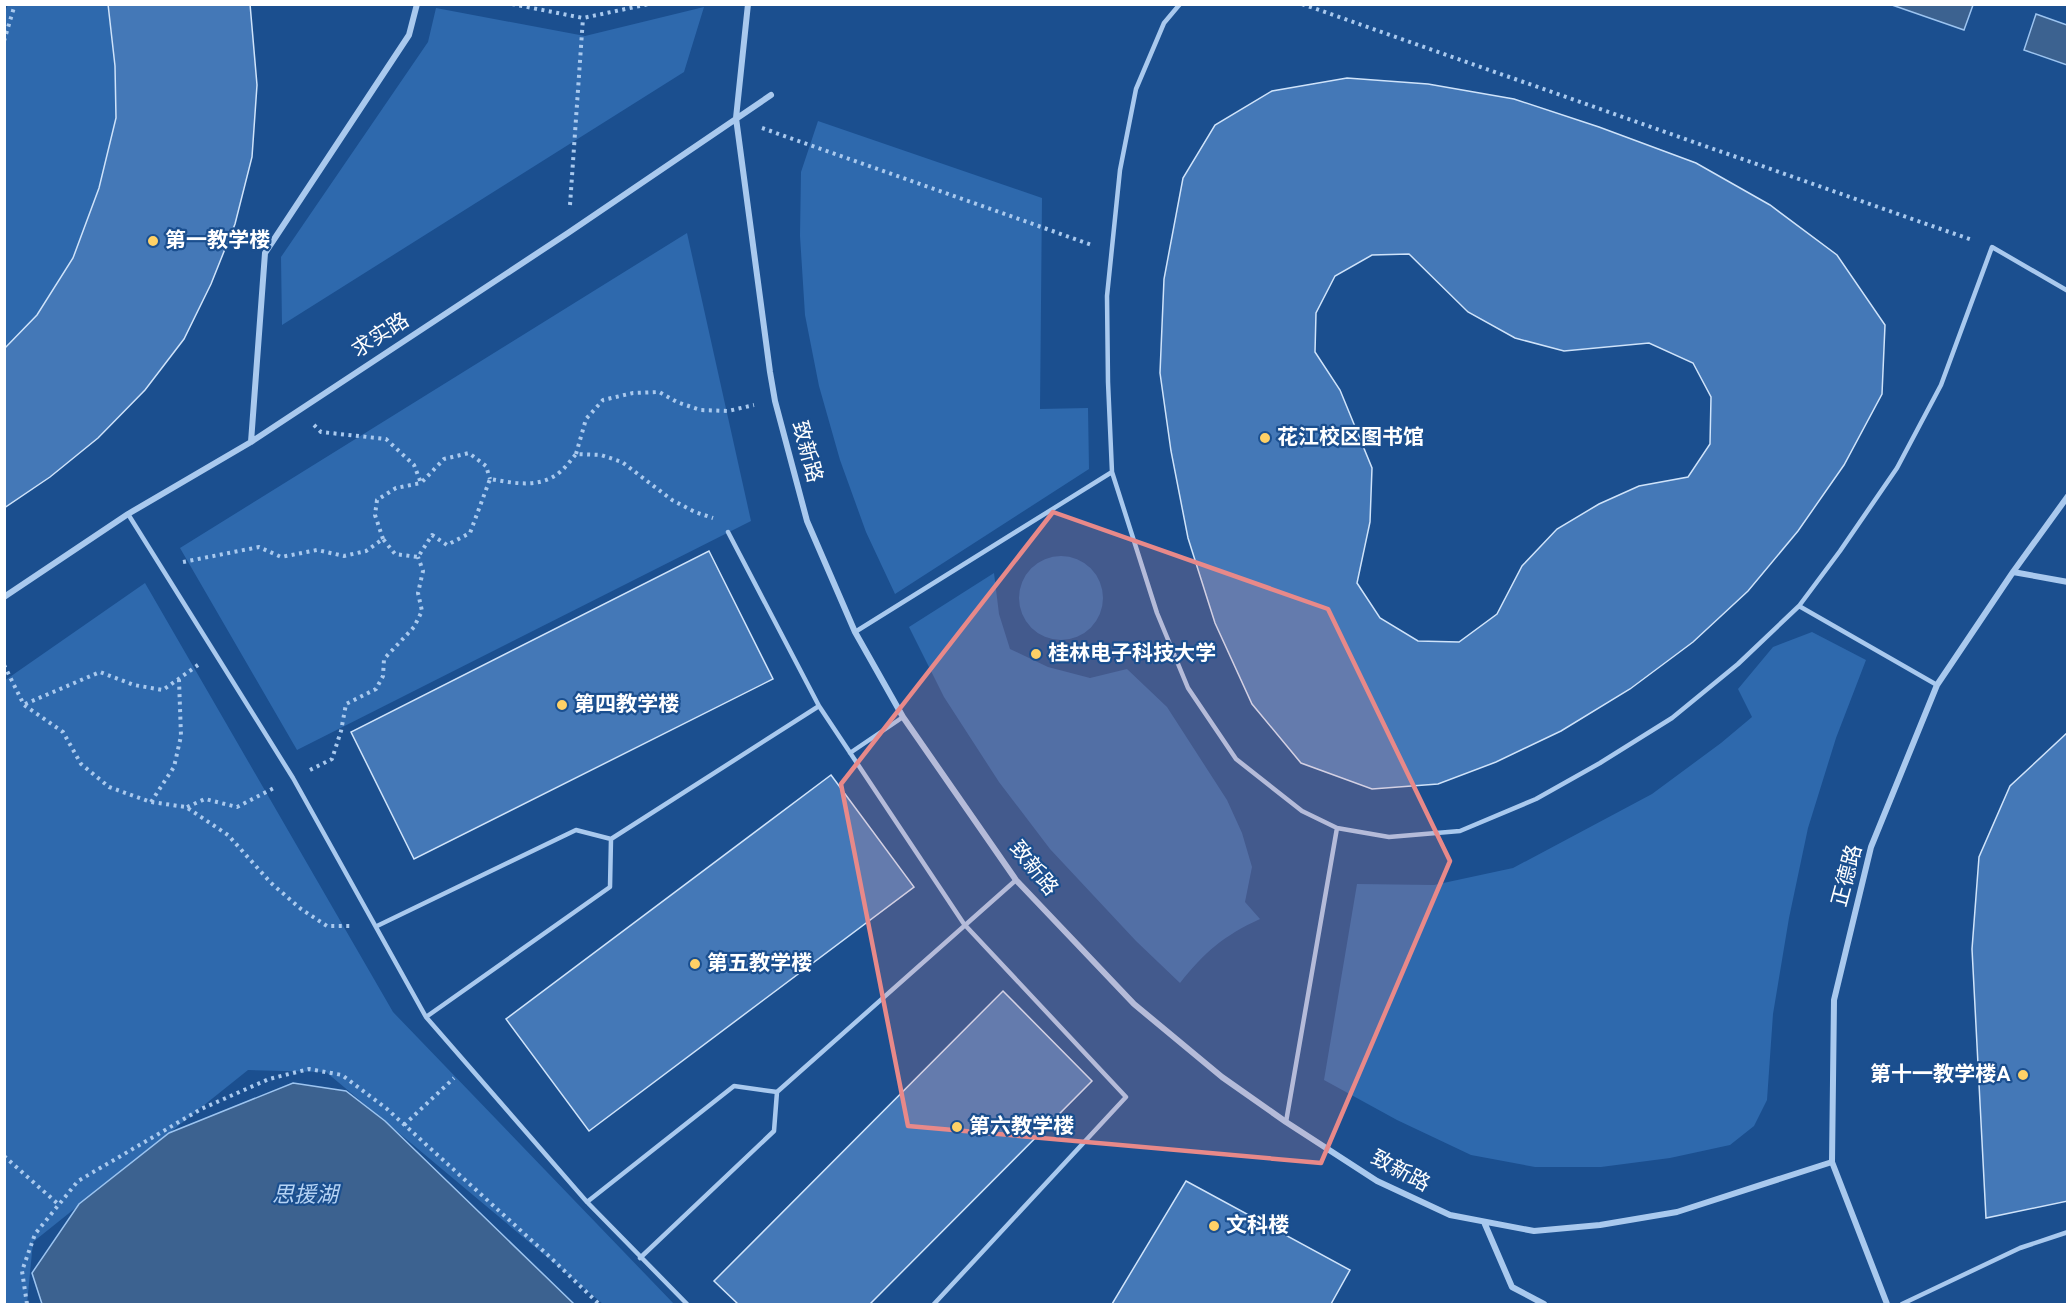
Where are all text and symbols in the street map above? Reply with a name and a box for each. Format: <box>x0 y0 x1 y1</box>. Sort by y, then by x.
place label: 第一教学楼 <box>165 228 270 255</box>
marker: 第一教学楼 <box>146 234 160 248</box>
street label: 求实路 <box>347 308 415 364</box>
street label: 致新路 <box>785 418 827 486</box>
place label: 花江校区图书馆 <box>1277 425 1424 452</box>
marker: 花江校区图书馆 <box>1258 431 1272 445</box>
place label: 桂林电子科技大学 <box>1048 641 1216 668</box>
marker: 桂林电子科技大学 <box>1029 647 1043 661</box>
place label: 第四教学楼 <box>574 692 679 719</box>
marker: 第四教学楼 <box>555 698 569 712</box>
street label: 致新路 <box>1003 836 1063 902</box>
street label: 正德路 <box>1827 842 1869 910</box>
place label: 第五教学楼 <box>707 951 812 978</box>
marker: 第五教学楼 <box>688 957 702 971</box>
place label: 第十一教学楼A <box>1870 1062 2011 1089</box>
marker: 第十一教学楼A <box>2016 1068 2030 1082</box>
place label: 第六教学楼 <box>969 1114 1074 1141</box>
marker: 第六教学楼 <box>950 1120 964 1134</box>
street label: 致新路 <box>1366 1145 1434 1199</box>
water label: 思援湖 <box>272 1183 341 1210</box>
place label: 文科楼 <box>1226 1213 1289 1240</box>
marker: 文科楼 <box>1207 1219 1221 1233</box>

